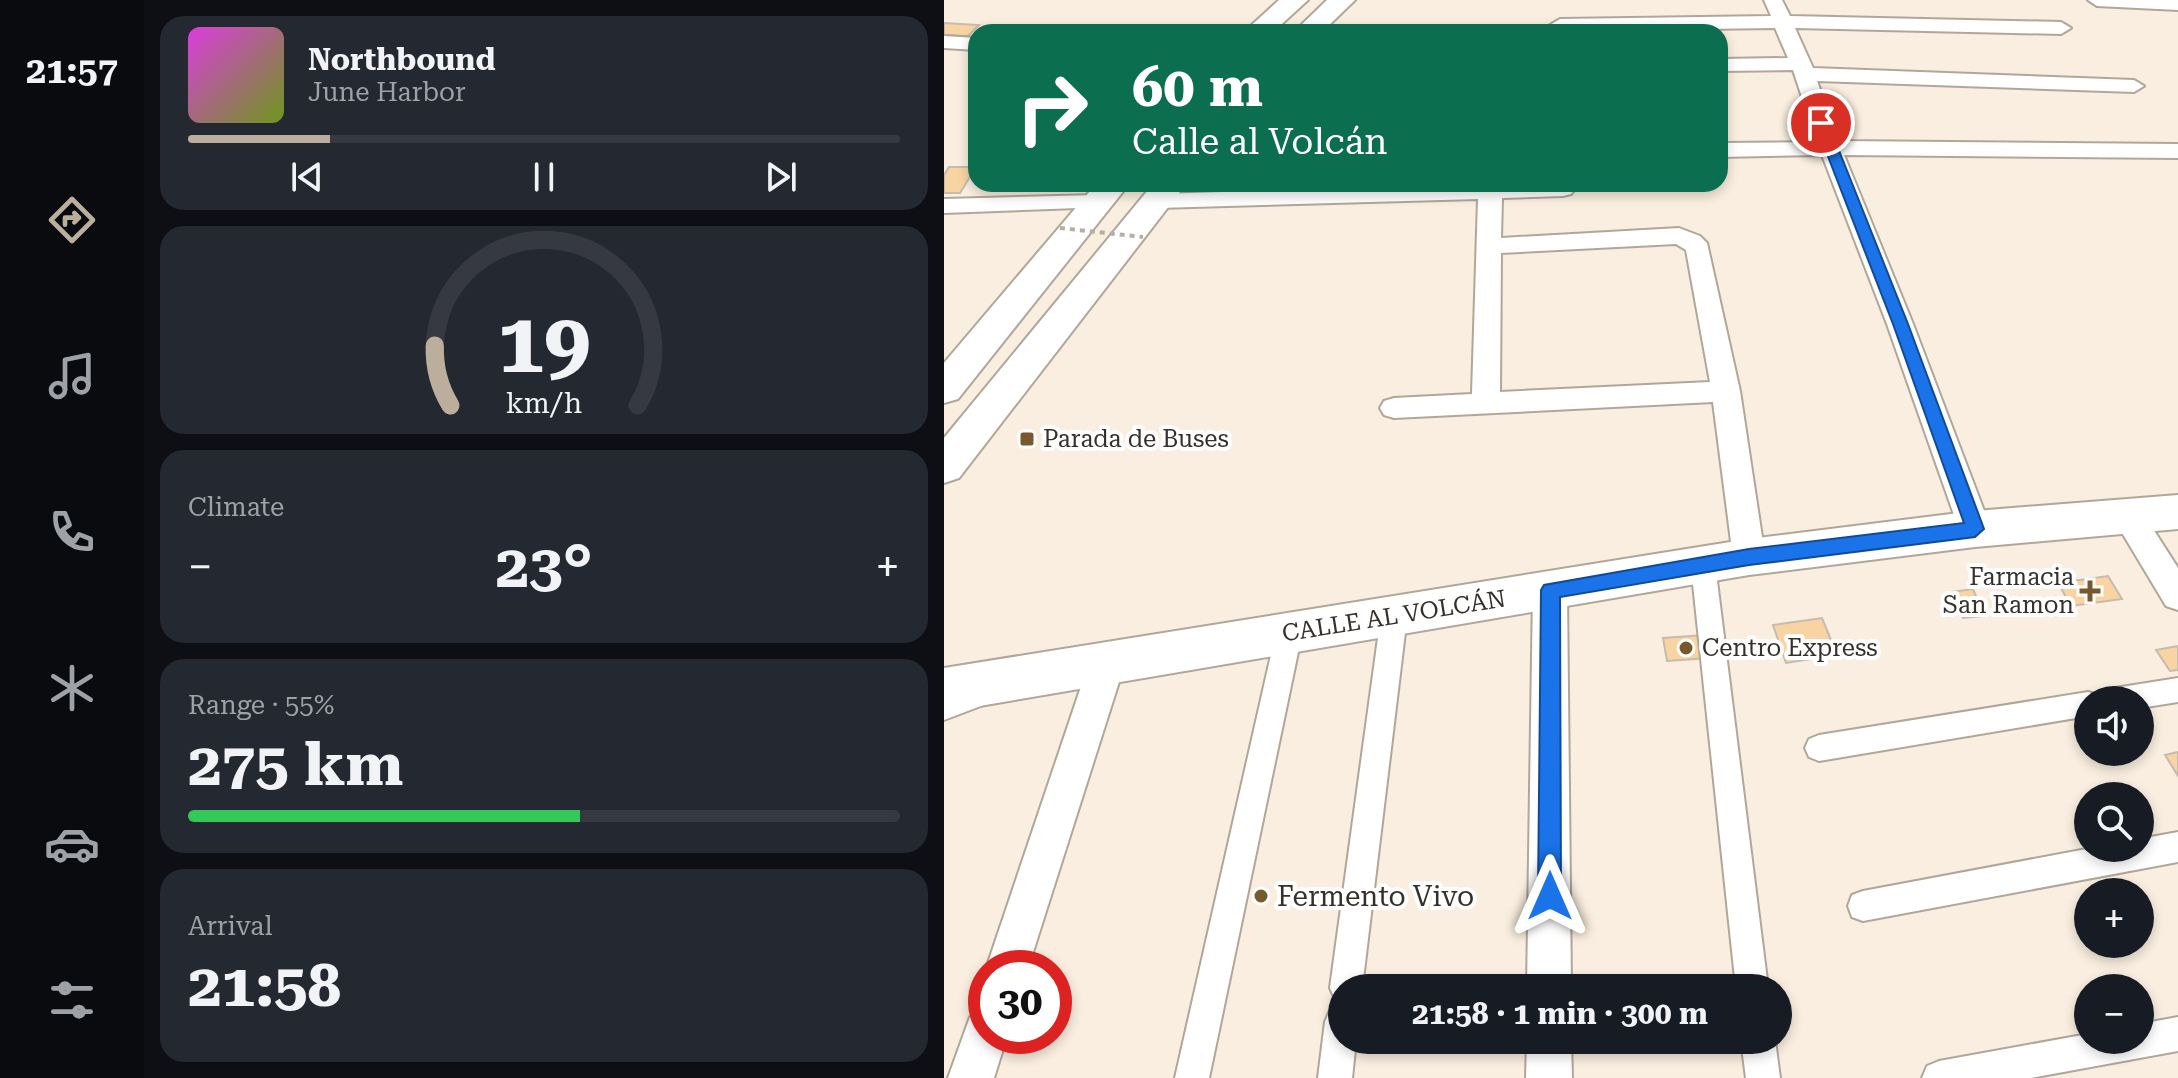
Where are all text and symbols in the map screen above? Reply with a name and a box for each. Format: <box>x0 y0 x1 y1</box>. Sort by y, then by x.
text: Northbound <box>308 42 496 77</box>
text: 21:57 <box>26 50 118 92</box>
text: 60 m <box>1132 54 1263 120</box>
icon: right <box>1000 56 1104 160</box>
text: June Harbor <box>308 77 466 107</box>
pin <box>1787 89 1855 157</box>
icon: arrive <box>1799 101 1843 145</box>
text: Calle al Volcán <box>1132 121 1387 163</box>
icon: previous <box>285 155 329 199</box>
icon: pause <box>522 155 566 199</box>
icon: next <box>759 155 803 199</box>
icon: directions <box>44 192 100 248</box>
text: 19 <box>497 294 591 391</box>
icon: music <box>44 348 100 404</box>
text: km/h <box>506 386 582 420</box>
place label: Parada de Buses <box>1043 425 1229 453</box>
marker: Parada de Buses <box>1018 430 1036 448</box>
text: Climate <box>188 492 284 522</box>
icon: phone <box>44 504 100 560</box>
text: 23° <box>495 531 593 602</box>
text: − <box>188 541 213 593</box>
text: + <box>875 541 900 593</box>
place label: Farmacia San Ramon <box>1943 563 2074 619</box>
marker: Farmacia San Ramon <box>2081 582 2099 600</box>
street label: CALLE AL VOLCÁN <box>1280 583 1508 648</box>
place label: Centro Express <box>1702 634 1878 662</box>
marker: Centro Express <box>1677 639 1695 657</box>
icon: climate <box>44 660 100 716</box>
map controls <box>2074 686 2154 1054</box>
button: sound <box>2074 686 2154 766</box>
text: Range · 55% <box>188 690 334 720</box>
text: 275 km <box>188 729 403 800</box>
button: search <box>2074 782 2154 862</box>
icon: car <box>44 816 100 872</box>
position arrow <box>1508 854 1592 938</box>
button: + <box>2074 878 2154 958</box>
place label: Fermento Vivo <box>1277 880 1474 913</box>
marker: Fermento Vivo <box>1252 887 1270 905</box>
text: Arrival <box>188 911 273 941</box>
text: 21:58 <box>188 950 341 1021</box>
speed limit sign: 30 <box>968 950 1072 1054</box>
icon: filters <box>44 972 100 1028</box>
button: − <box>2074 974 2154 1054</box>
text: 21:58 · 1 min · 300 m <box>1412 996 1708 1031</box>

